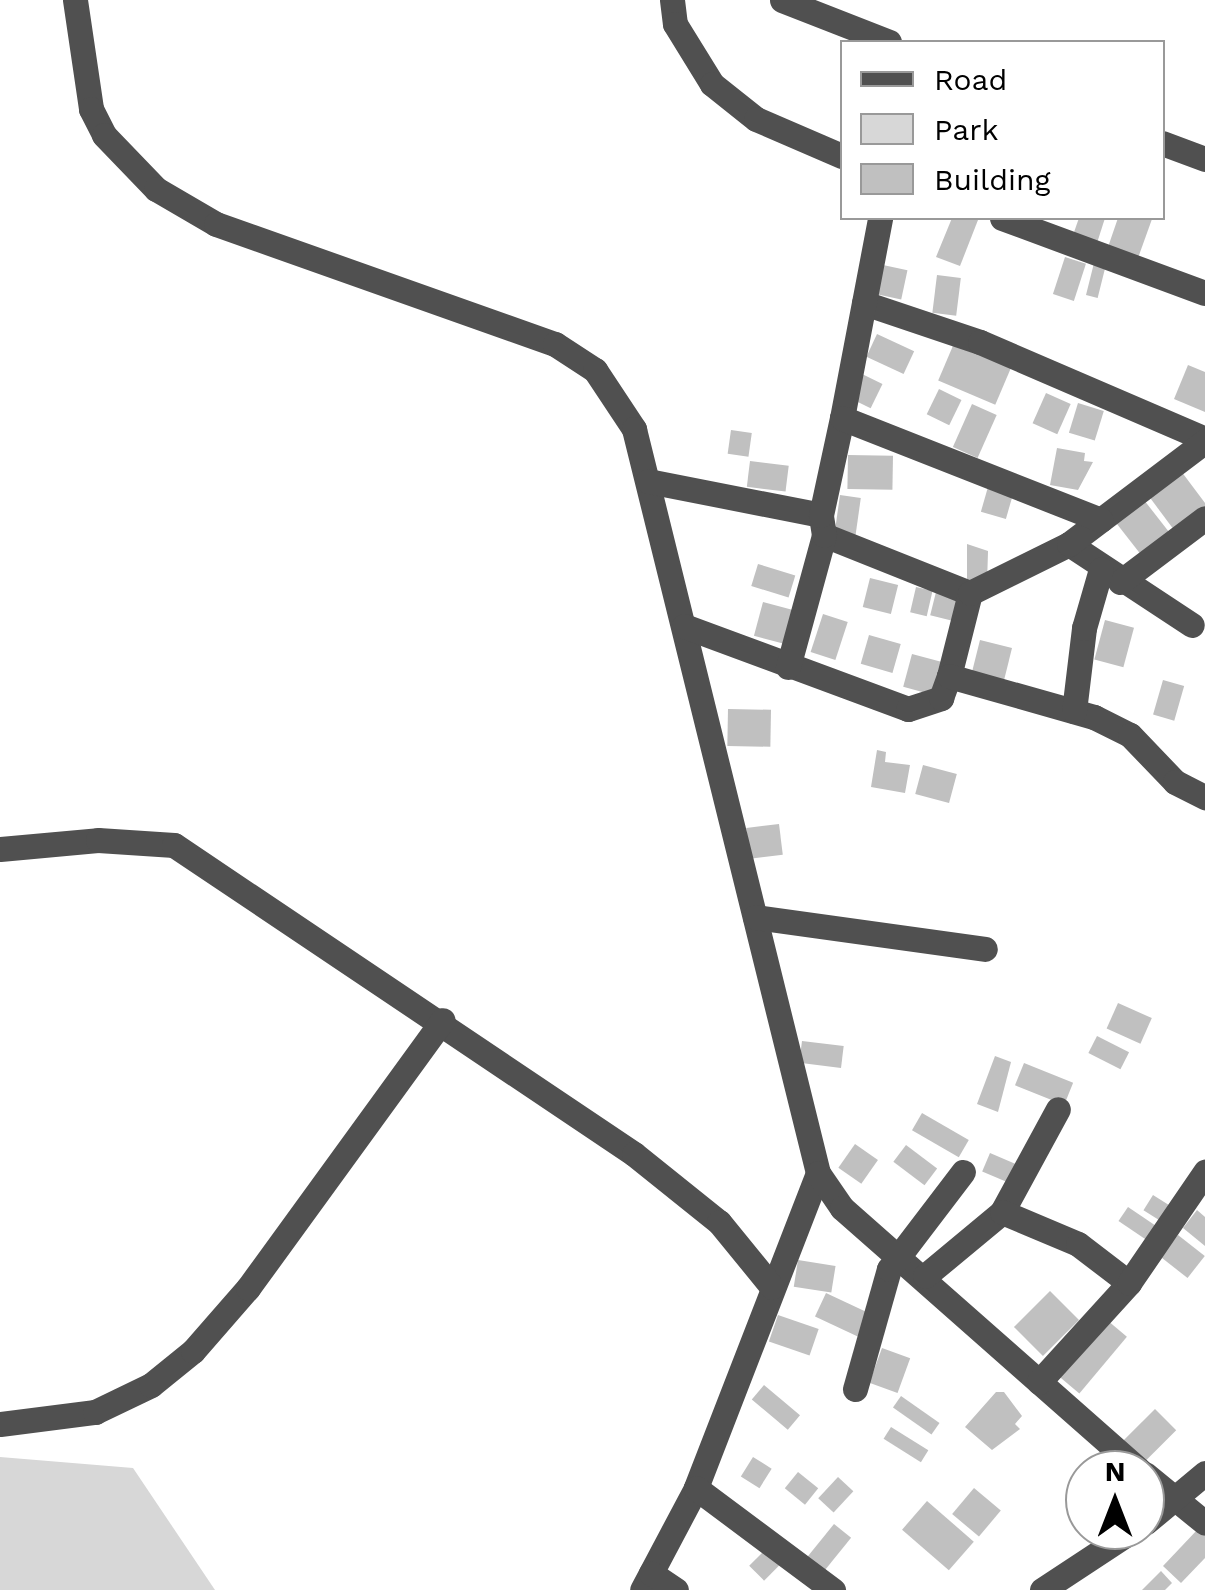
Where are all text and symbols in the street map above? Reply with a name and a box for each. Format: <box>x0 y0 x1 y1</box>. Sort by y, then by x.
legend <box>840 40 1165 220</box>
text: Road <box>934 62 1007 97</box>
text: Park <box>934 112 999 147</box>
text: Building <box>934 162 1051 197</box>
north arrow <box>1065 1450 1165 1550</box>
text: N <box>1105 1455 1125 1488</box>

